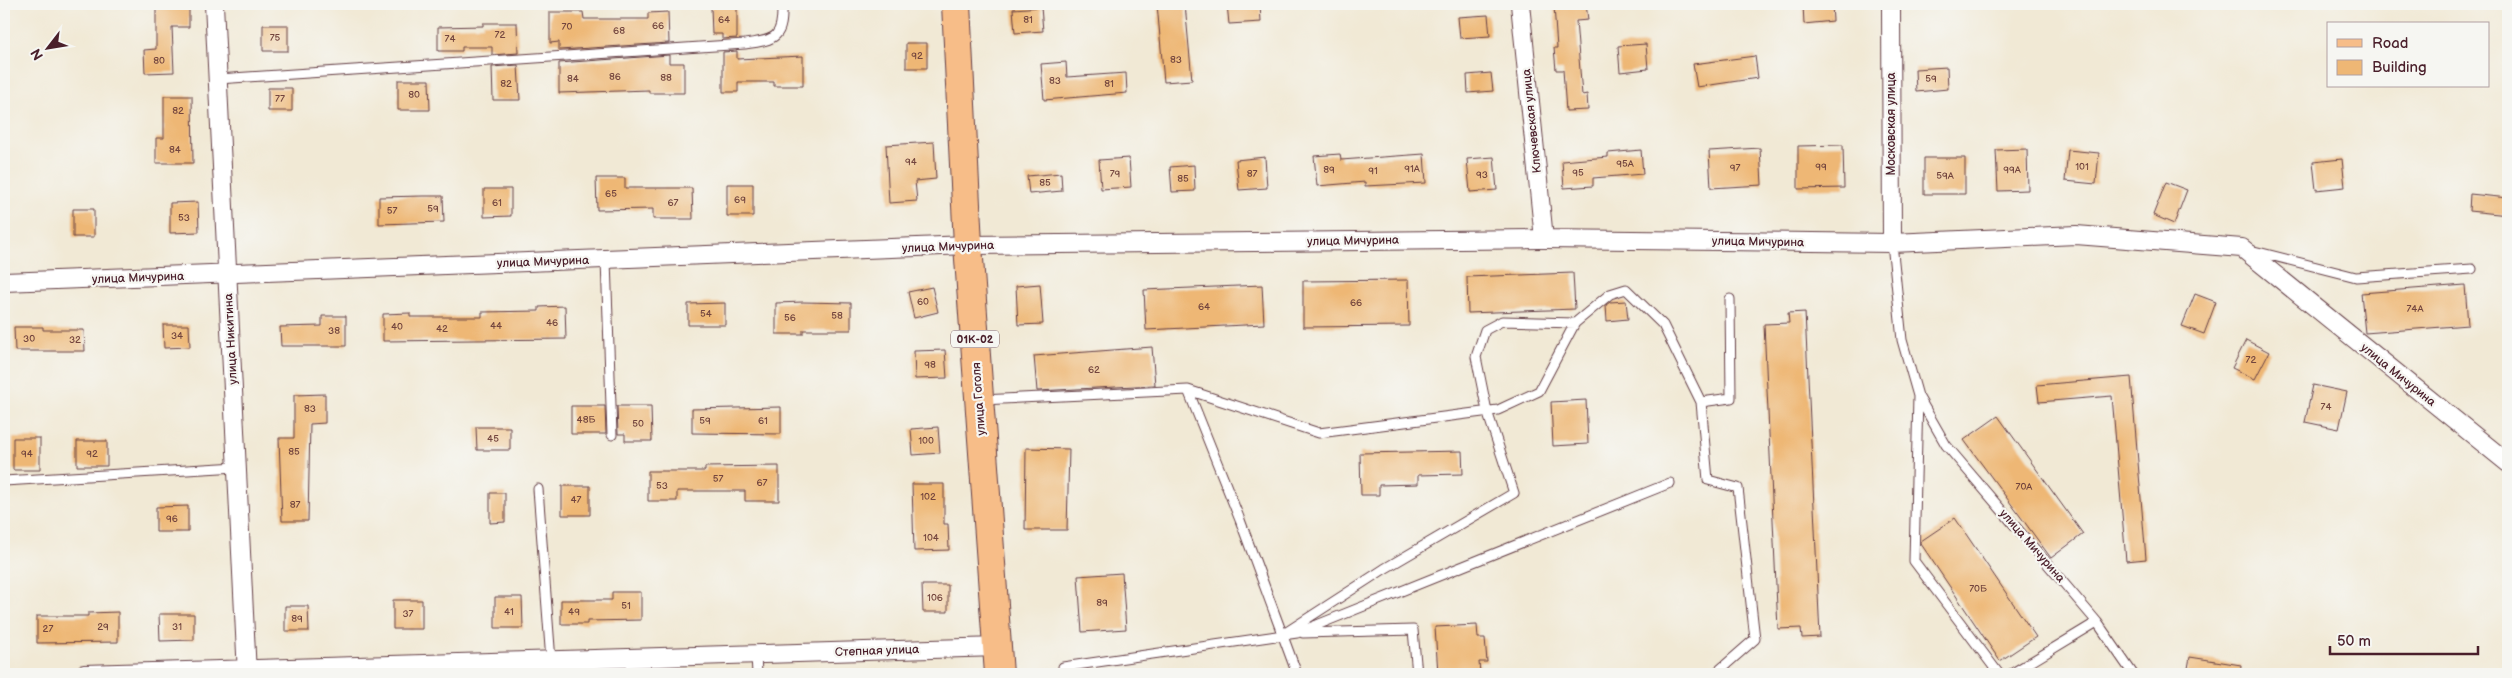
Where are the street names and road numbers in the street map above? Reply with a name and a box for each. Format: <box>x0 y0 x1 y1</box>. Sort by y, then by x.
street label: Ключевская улица <box>1519 68 1545 174</box>
street label: Московская улица <box>1884 72 1899 176</box>
street label: улица Мичурина <box>1307 233 1399 249</box>
street label: улица Мичурина <box>1712 234 1804 250</box>
street label: улица Мичурина <box>902 238 994 256</box>
street label: улица Мичурина <box>497 253 589 271</box>
street label: улица Мичурина <box>92 269 184 287</box>
street label: улица Никитина <box>221 293 241 385</box>
road number: 01К-02 <box>951 330 999 348</box>
street label: улица Мичурина <box>2357 340 2439 410</box>
street label: улица Гоголя <box>969 362 989 436</box>
street label: улица Мичурина <box>1996 506 2068 586</box>
street label: Степная улица <box>835 642 919 660</box>

